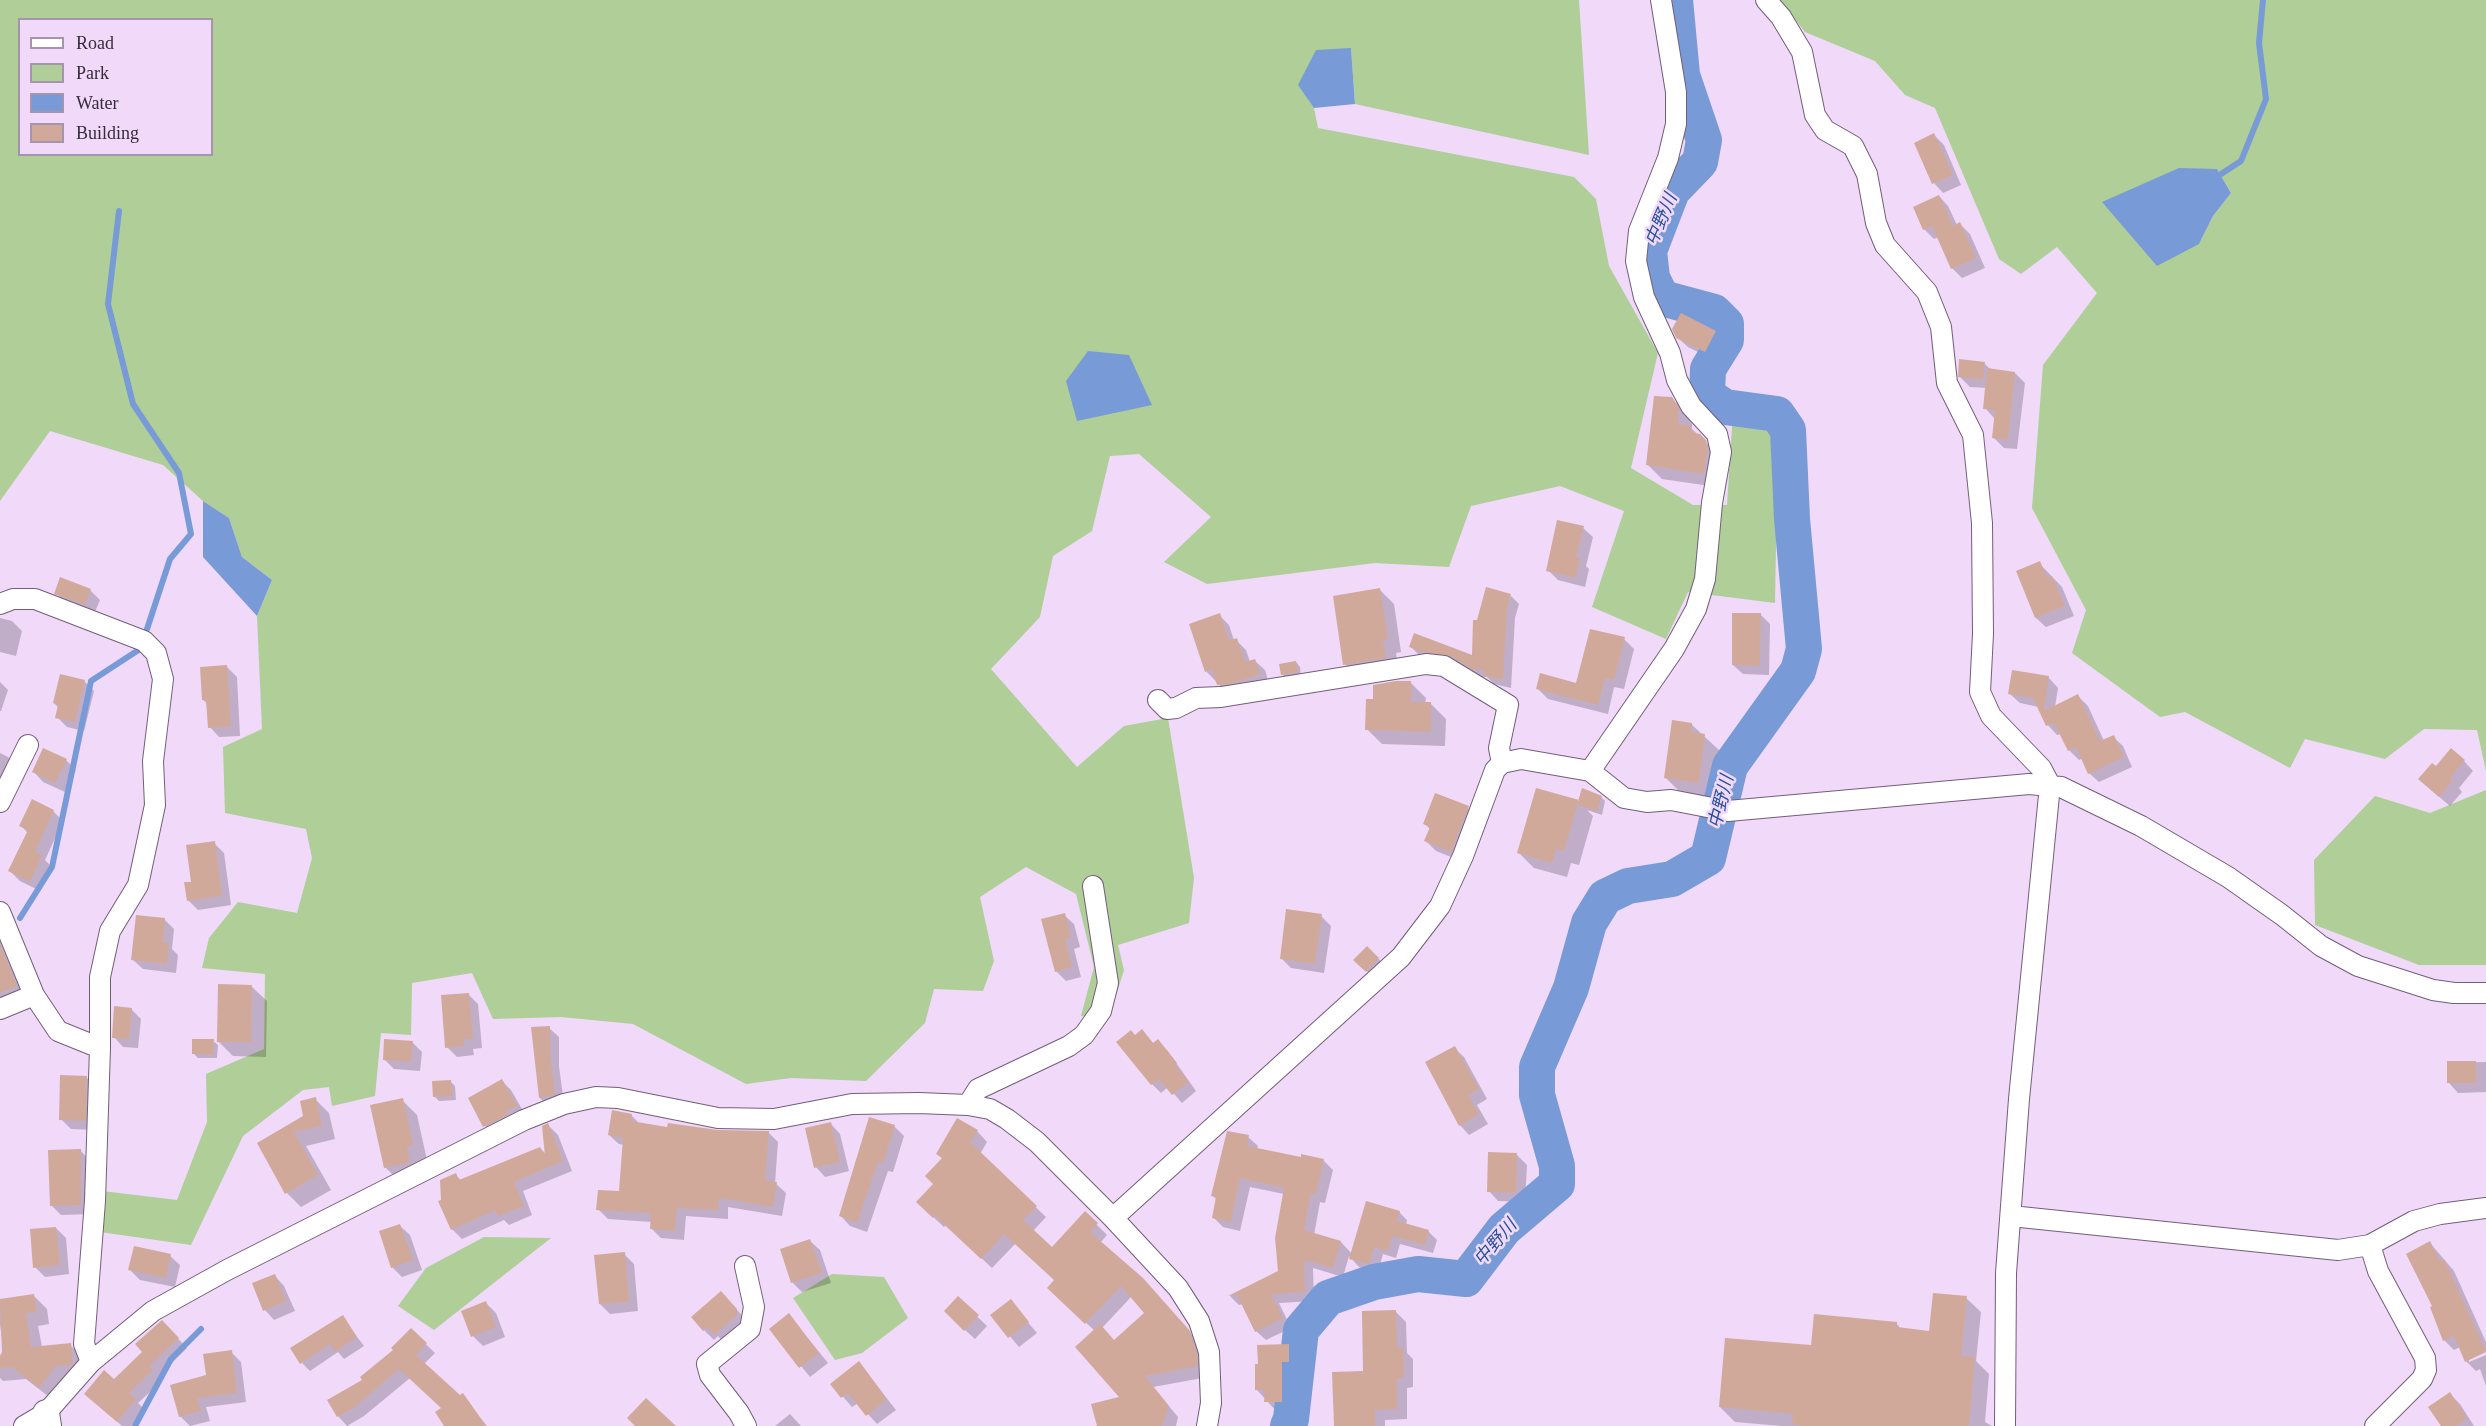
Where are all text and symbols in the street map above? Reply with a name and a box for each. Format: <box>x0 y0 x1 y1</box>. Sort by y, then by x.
legend <box>18 18 213 156</box>
text: Road <box>76 33 114 53</box>
text: Park <box>76 63 109 83</box>
text: Water <box>76 93 119 113</box>
text: Building <box>76 123 139 143</box>
water label: 中野川 <box>1642 191 1682 249</box>
water label: 中野川 <box>1705 773 1739 831</box>
water label: 中野川 <box>1470 1216 1522 1270</box>

